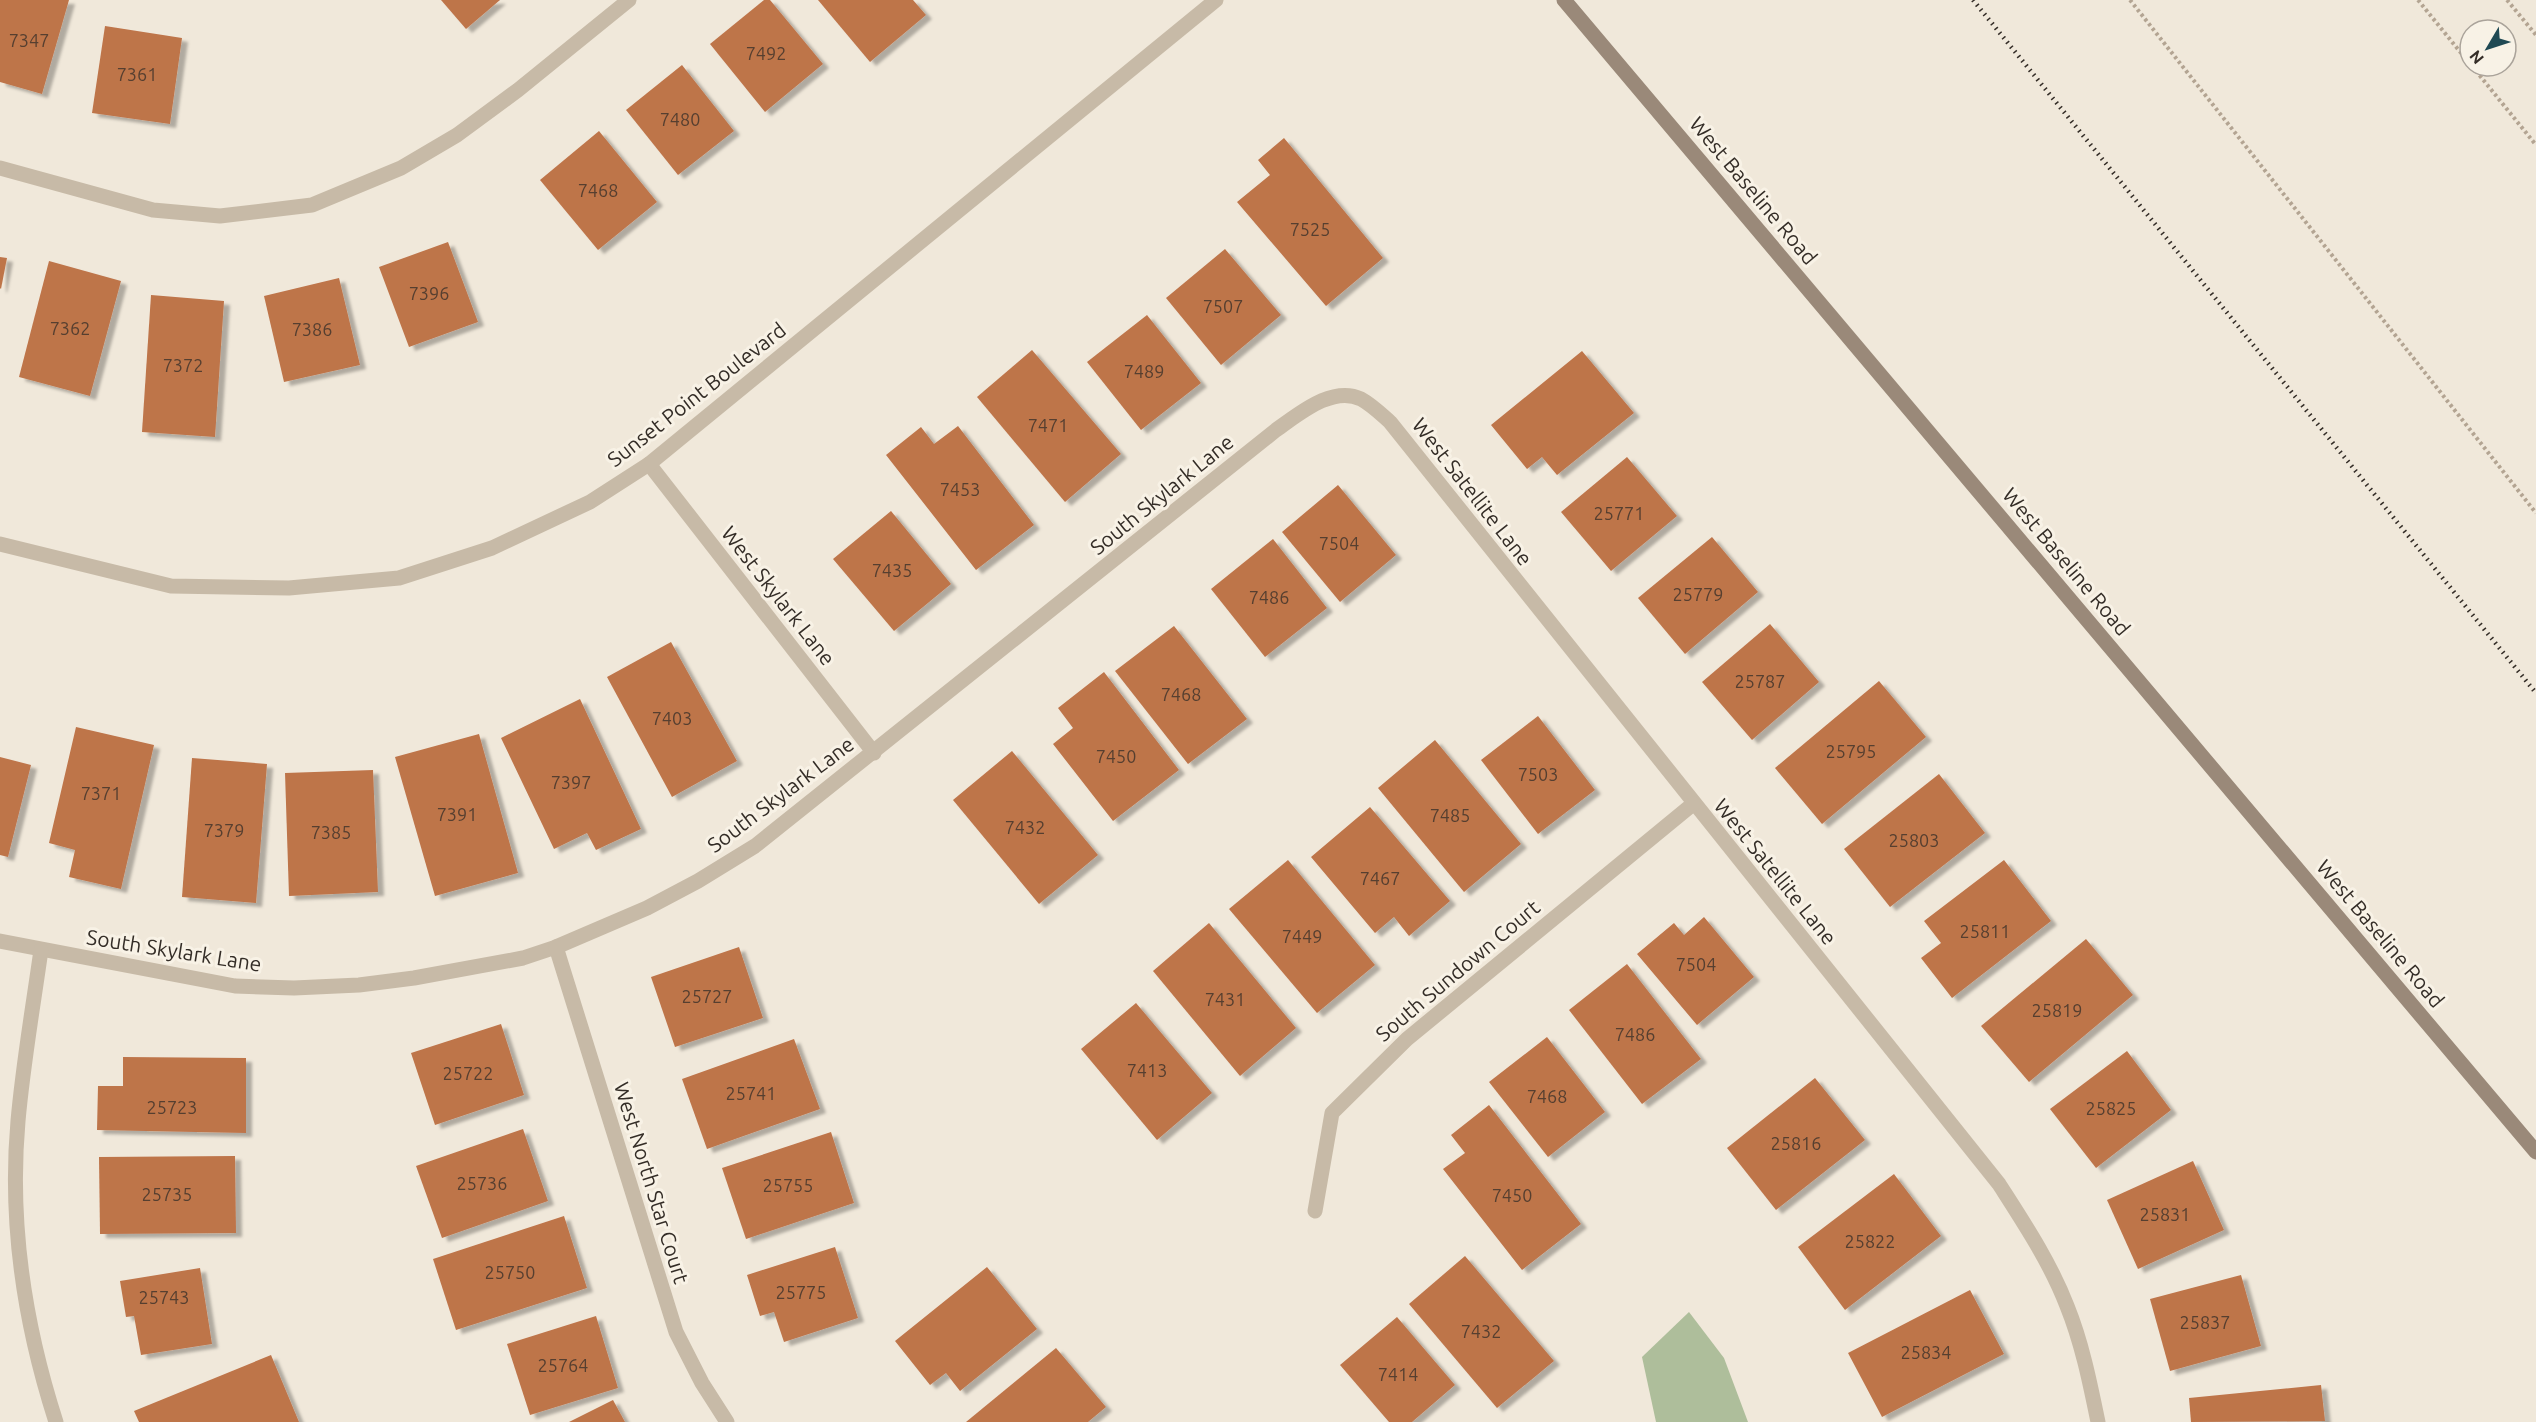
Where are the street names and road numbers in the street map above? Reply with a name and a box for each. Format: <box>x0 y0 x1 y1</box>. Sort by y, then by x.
street label: West Baseline Road <box>1685 112 1822 269</box>
street label: Sunset Point Boulevard <box>603 317 790 471</box>
street label: West Satellite Lane <box>1408 413 1538 570</box>
street label: South Skylark Lane <box>1085 429 1238 559</box>
street label: West Baseline Road <box>1998 483 2135 640</box>
street label: West Skylark Lane <box>717 521 840 670</box>
street label: South Skylark Lane <box>703 731 858 857</box>
street label: West Satellite Lane <box>1710 794 1842 949</box>
street label: West Baseline Road <box>2312 855 2449 1012</box>
street label: South Sundown Court <box>1371 895 1544 1046</box>
street label: South Skylark Lane <box>85 924 263 976</box>
street label: West North Star Court <box>610 1079 694 1286</box>

